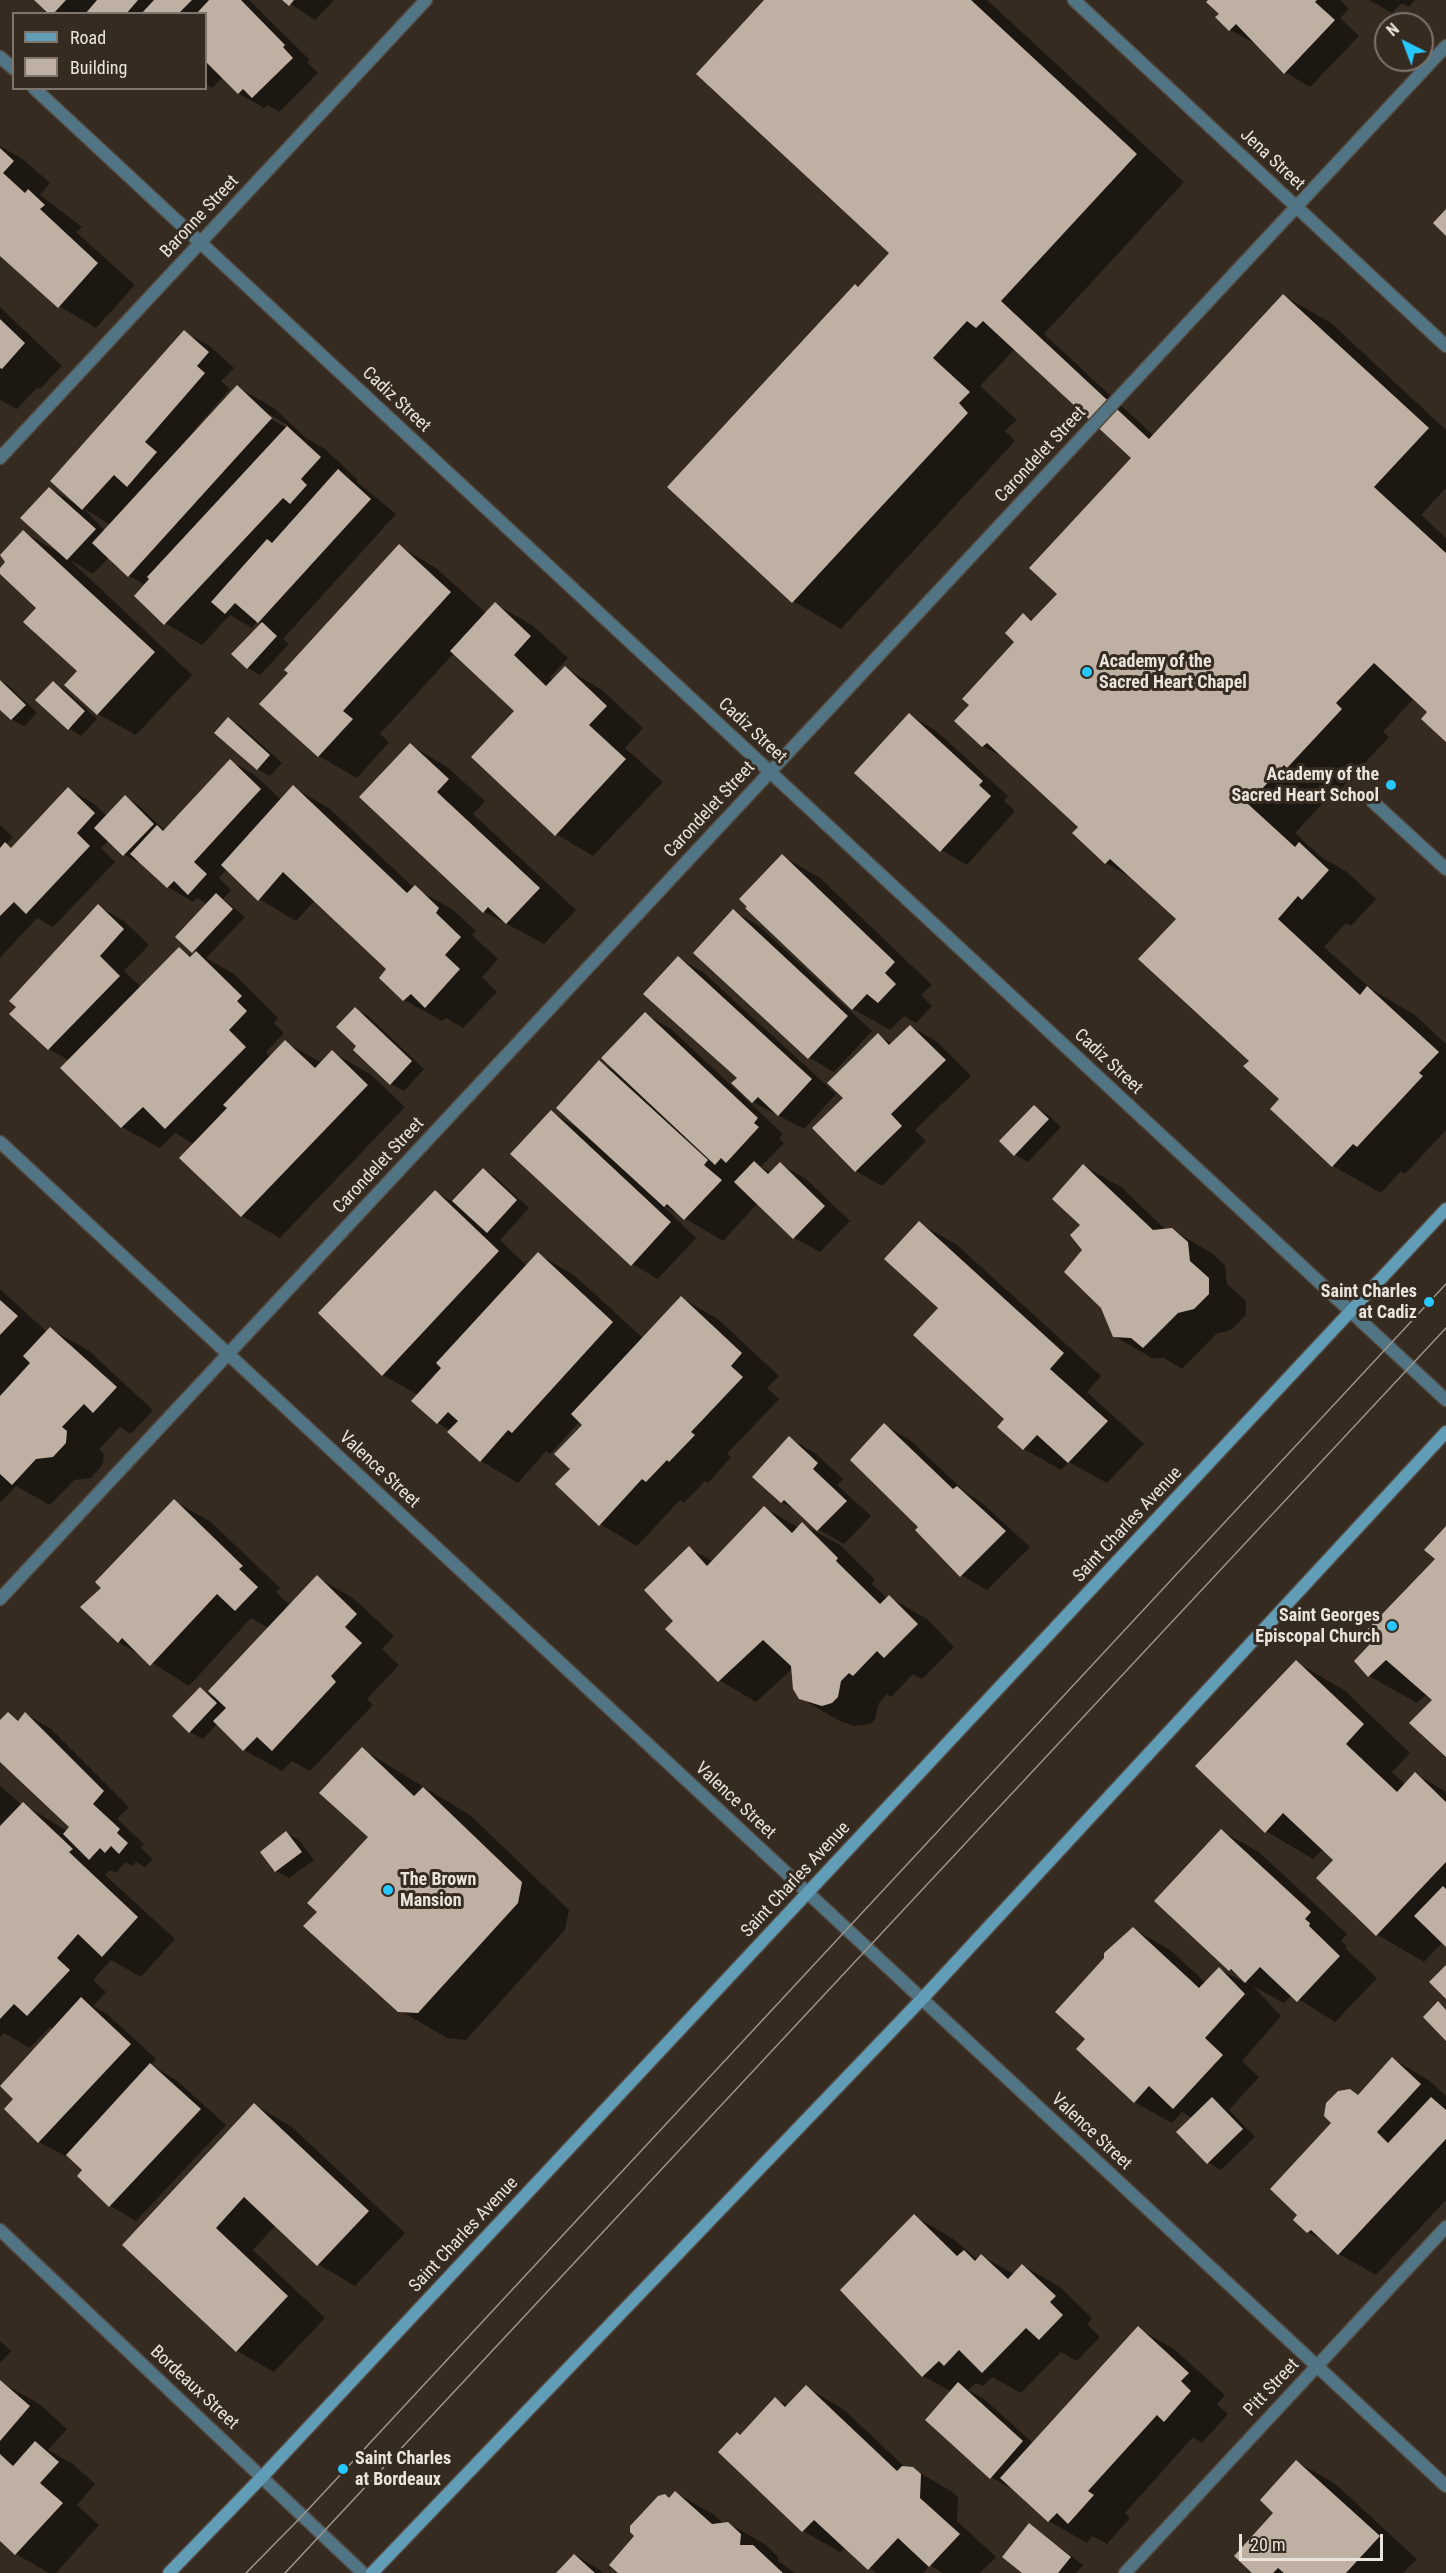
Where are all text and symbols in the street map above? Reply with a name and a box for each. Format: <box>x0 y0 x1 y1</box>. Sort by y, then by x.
legend <box>12 12 207 90</box>
north arrow <box>1374 12 1434 72</box>
text: N <box>1383 19 1403 40</box>
text: Road <box>70 27 106 48</box>
text: Building <box>70 57 127 78</box>
street label: Jena Street <box>1235 125 1309 195</box>
street label: Baronne Street <box>156 171 244 263</box>
street label: Cadiz Street <box>357 363 435 437</box>
street label: Carondelet Street <box>991 402 1091 508</box>
place label: Academy of the Sacred Heart Chapel <box>1099 651 1247 694</box>
marker: Academy of the Sacred Heart Chapel <box>1080 665 1094 679</box>
street label: Cadiz Street <box>713 694 791 768</box>
street label: Carondelet Street <box>660 757 760 863</box>
place label: Academy of the Sacred Heart School <box>1232 764 1379 806</box>
marker: Academy of the Sacred Heart School <box>1384 778 1398 792</box>
street label: Cadiz Street <box>1069 1025 1147 1099</box>
street label: Carondelet Street <box>329 1113 429 1219</box>
place label: Saint Charles at Cadiz <box>1321 1281 1417 1324</box>
marker: Saint Charles at Cadiz <box>1422 1295 1436 1309</box>
street label: Valence Street <box>334 1427 424 1513</box>
street label: Saint Charles Avenue <box>1069 1463 1187 1587</box>
place label: Saint Georges Episcopal Church <box>1255 1605 1380 1648</box>
marker: Saint Georges Episcopal Church <box>1385 1619 1399 1633</box>
street label: Valence Street <box>690 1758 780 1844</box>
street label: Saint Charles Avenue <box>737 1818 855 1942</box>
place label: The Brown Mansion <box>400 1869 476 1912</box>
marker: The Brown Mansion <box>381 1883 395 1897</box>
street label: Valence Street <box>1046 2089 1136 2175</box>
street label: Saint Charles Avenue <box>405 2173 523 2297</box>
street label: Bordeaux Street <box>145 2342 243 2434</box>
street label: Pitt Street <box>1240 2355 1304 2421</box>
place label: Saint Charles at Bordeaux <box>355 2448 451 2490</box>
marker: Saint Charles at Bordeaux <box>336 2462 350 2476</box>
scale bar <box>1242 2522 1386 2560</box>
text: 20 m <box>1250 2534 1285 2555</box>

